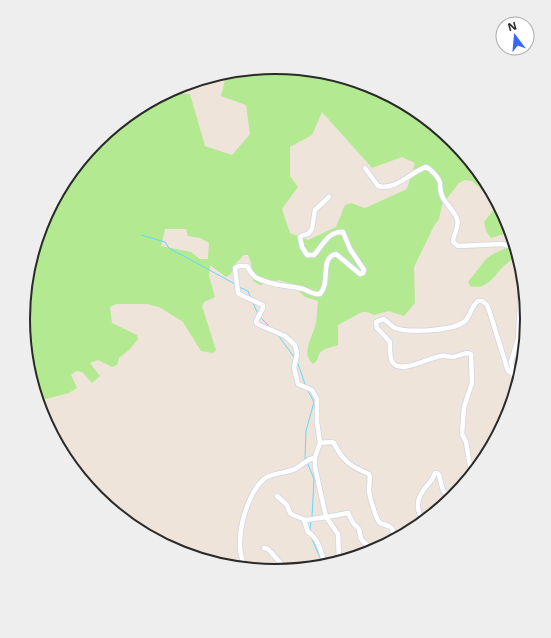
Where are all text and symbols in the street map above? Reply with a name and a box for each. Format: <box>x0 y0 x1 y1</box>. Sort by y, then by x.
north arrow <box>495 16 535 56</box>
text: N <box>506 17 518 34</box>

